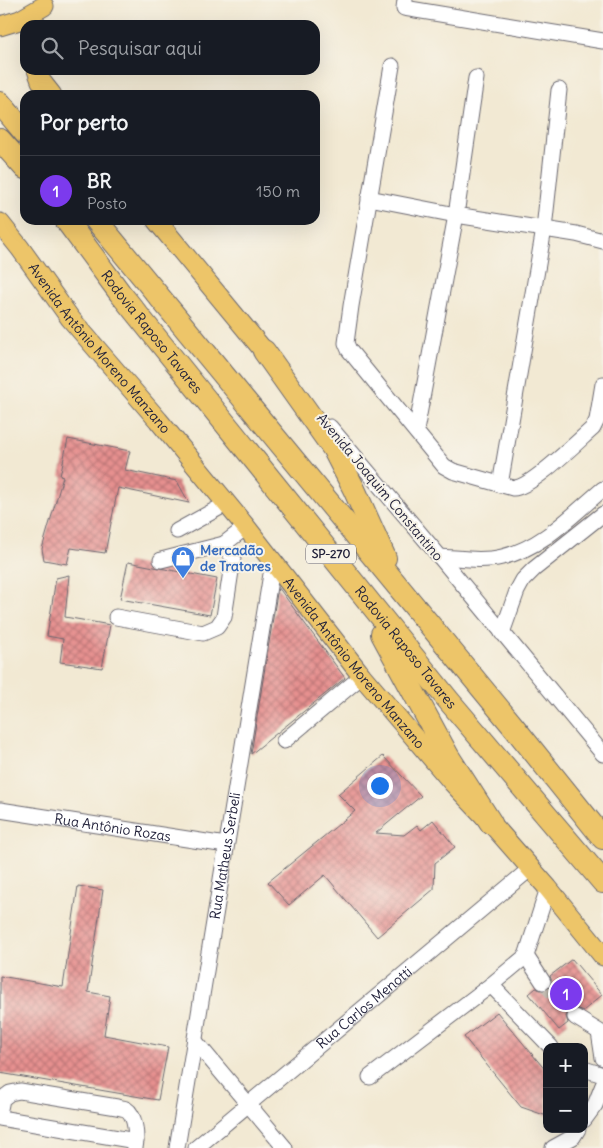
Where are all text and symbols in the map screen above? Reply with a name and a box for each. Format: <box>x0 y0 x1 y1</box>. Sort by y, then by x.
search box <box>20 20 320 75</box>
icon: search <box>38 34 66 62</box>
text: Pesquisar aqui <box>78 36 202 60</box>
text: Por perto <box>40 109 128 136</box>
text: BR <box>87 169 112 193</box>
text: 1 <box>53 181 59 201</box>
text: 150 m <box>256 181 300 201</box>
text: Posto <box>87 193 127 213</box>
street label: Avenida Antônio Moreno Manzano <box>24 259 175 437</box>
street label: Rodovia Raposo Tavares <box>97 267 206 397</box>
street label: Avenida Joaquim Constantino <box>313 409 447 565</box>
place label: Mercadão de Tratores <box>200 541 271 575</box>
road number: SP-270 <box>306 544 356 564</box>
shop icon: Mercadão de Tratores <box>170 545 196 579</box>
street label: Avenida Antônio Moreno Manzano <box>279 574 429 752</box>
street label: Rodovia Raposo Tavares <box>351 582 461 713</box>
your location <box>367 773 393 799</box>
street label: Rua Matheus Serbeli <box>206 791 244 921</box>
street label: Rua Antônio Rozas <box>53 810 172 845</box>
street label: Rua Carlos Menotti <box>313 962 416 1053</box>
pin: 1 <box>550 975 582 1013</box>
map controls <box>543 1043 588 1133</box>
button: + <box>543 1043 588 1088</box>
button: − <box>543 1088 588 1133</box>

